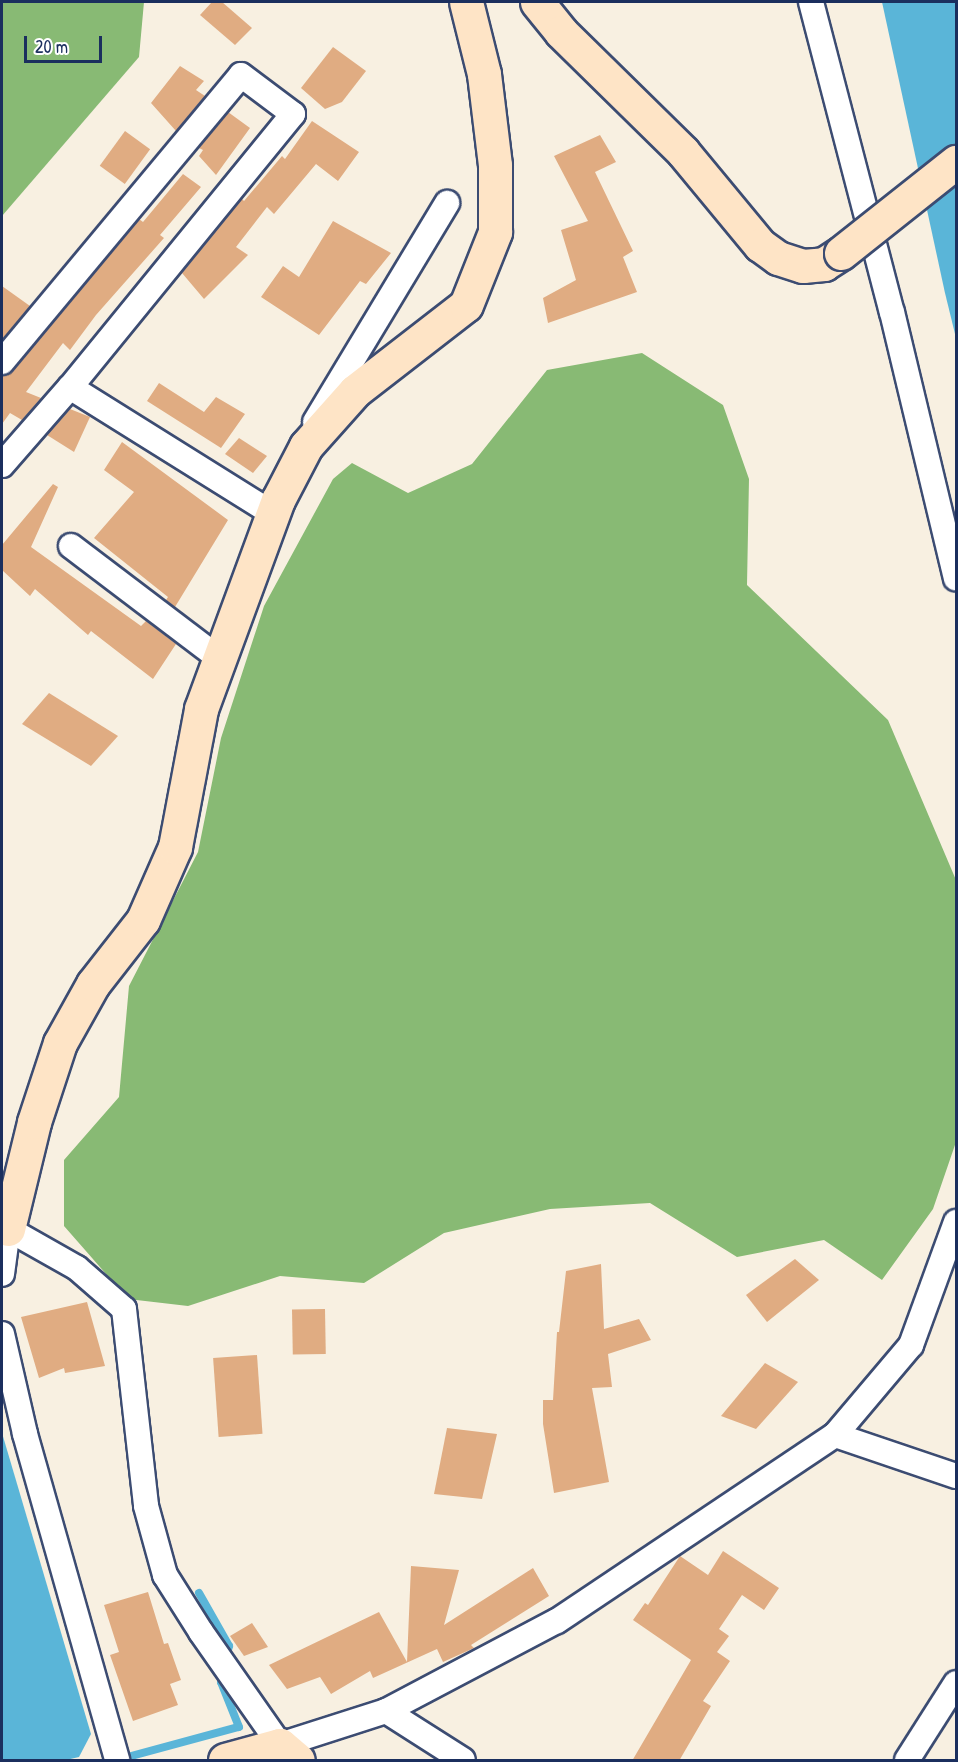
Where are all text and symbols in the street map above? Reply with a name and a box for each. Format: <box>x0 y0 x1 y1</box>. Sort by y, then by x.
scale bar <box>27 24 105 62</box>
text: 20 m <box>35 34 68 59</box>

